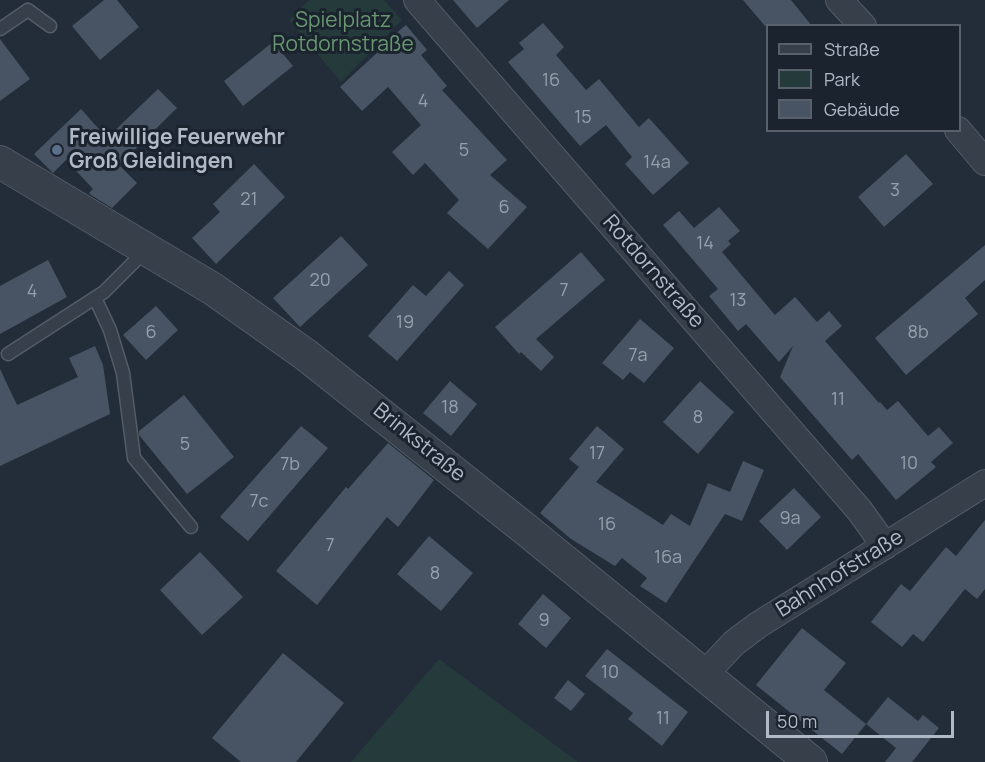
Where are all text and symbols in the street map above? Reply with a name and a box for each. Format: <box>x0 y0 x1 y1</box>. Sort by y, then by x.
park label: Spielplatz Rotdornstraße <box>272 8 414 58</box>
legend <box>766 24 961 132</box>
text: Straße <box>824 37 880 61</box>
text: Park <box>824 67 860 91</box>
house number: 16 <box>542 70 560 92</box>
house number: 4 <box>418 91 428 113</box>
text: Gebäude <box>824 97 900 121</box>
house number: 15 <box>574 107 592 129</box>
place label: Freiwillige Feuerwehr Groß Gleidingen <box>69 125 285 175</box>
house number: 5 <box>459 140 469 162</box>
marker: Freiwillige Feuerwehr Groß Gleidingen <box>50 143 64 157</box>
house number: 14a <box>643 152 671 174</box>
house number: 3 <box>890 180 900 202</box>
house number: 21 <box>240 189 258 211</box>
house number: 6 <box>498 197 510 219</box>
street label: Rotdornstraße <box>597 210 709 334</box>
house number: 14 <box>696 233 714 255</box>
house number: 20 <box>309 270 331 292</box>
house number: 7 <box>559 280 569 302</box>
house number: 4 <box>27 281 37 303</box>
house number: 13 <box>730 290 746 312</box>
house number: 19 <box>396 312 414 334</box>
house number: 6 <box>145 322 157 344</box>
house number: 8b <box>907 322 929 344</box>
house number: 7a <box>628 345 648 367</box>
house number: 11 <box>831 389 845 411</box>
house number: 18 <box>441 397 459 419</box>
street label: Brinkstraße <box>368 398 470 488</box>
house number: 8 <box>693 407 703 429</box>
house number: 5 <box>180 434 190 456</box>
house number: 17 <box>589 443 605 465</box>
house number: 10 <box>900 453 918 475</box>
house number: 7b <box>280 454 300 476</box>
house number: 7c <box>250 491 268 513</box>
house number: 9a <box>779 508 801 530</box>
house number: 16 <box>598 514 616 536</box>
street label: Bahnhofstraße <box>772 525 908 623</box>
house number: 7 <box>325 535 335 557</box>
house number: 16a <box>654 547 682 569</box>
house number: 8 <box>430 563 440 585</box>
house number: 9 <box>538 610 550 632</box>
house number: 10 <box>601 662 619 684</box>
scale bar <box>769 699 956 737</box>
house number: 11 <box>656 708 670 730</box>
text: 50 m <box>777 709 817 733</box>

